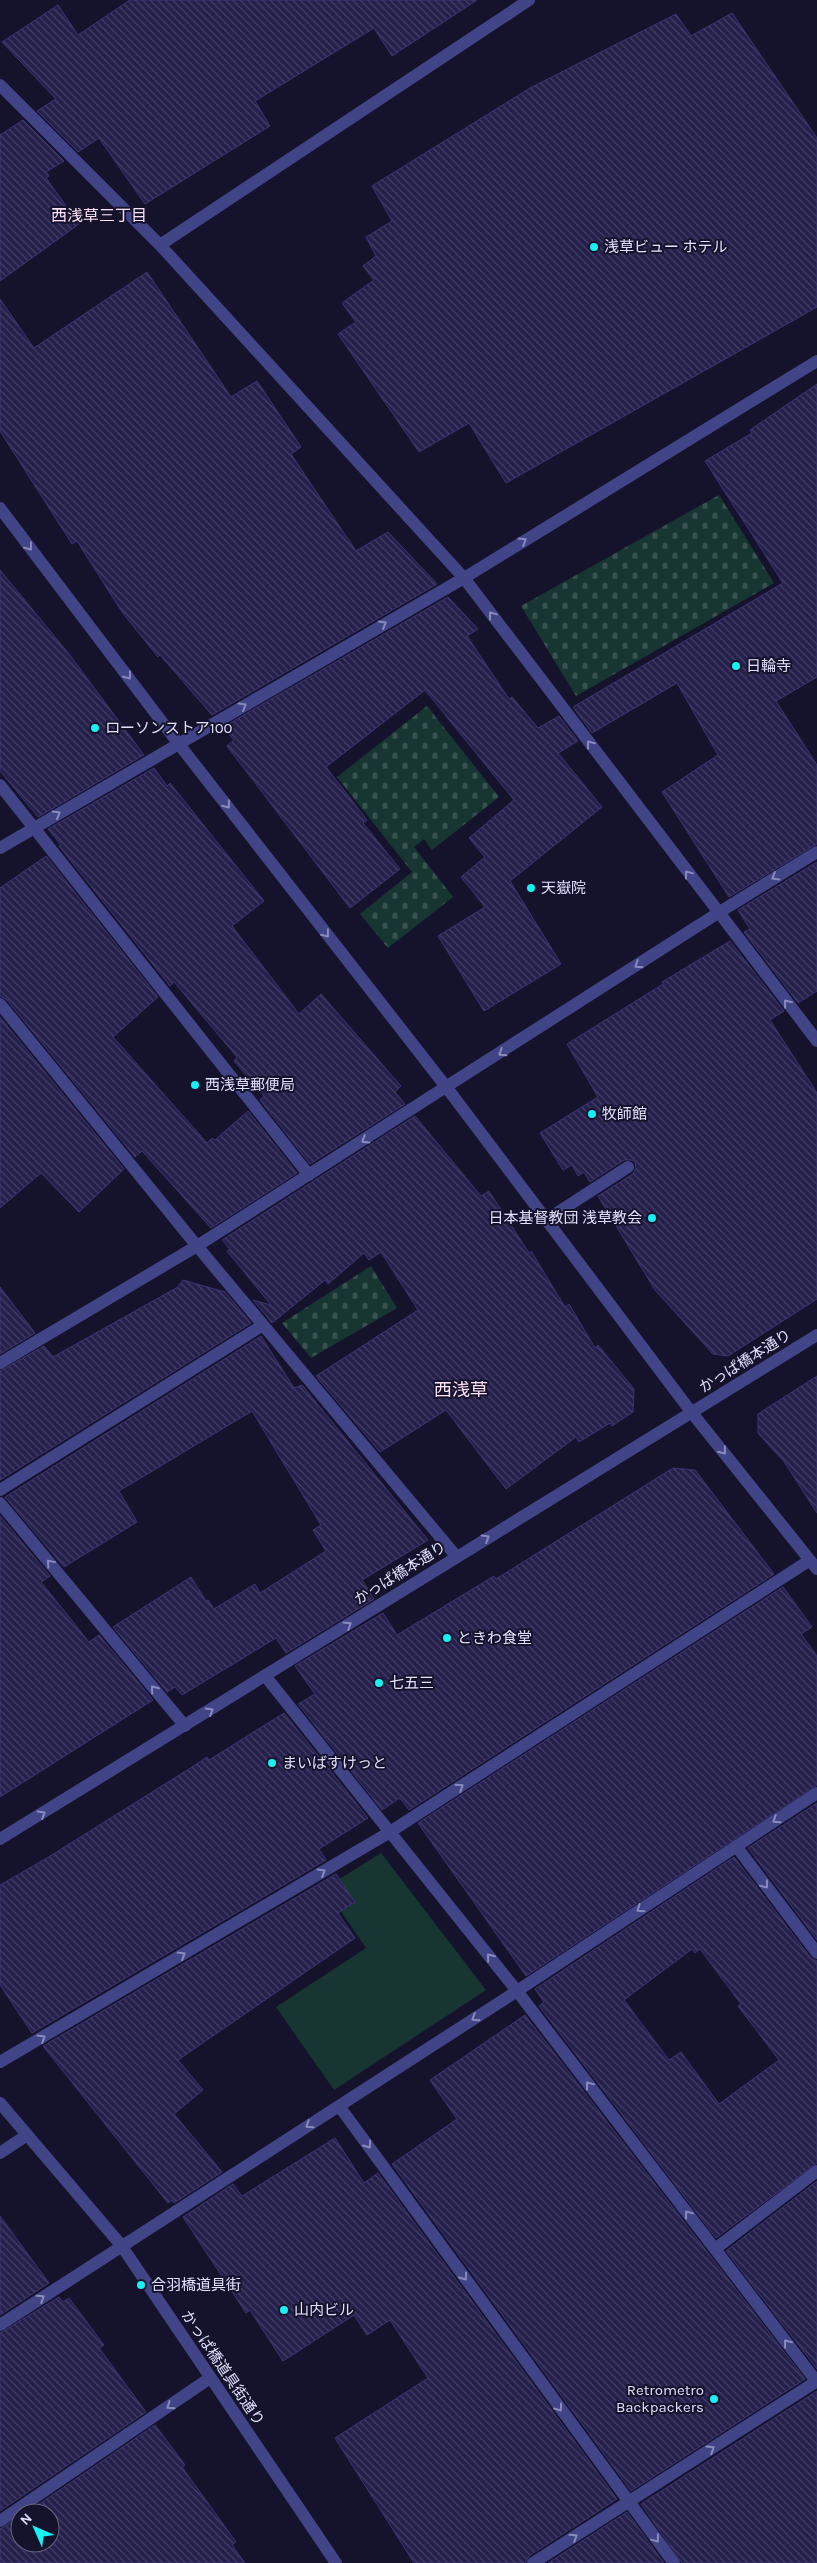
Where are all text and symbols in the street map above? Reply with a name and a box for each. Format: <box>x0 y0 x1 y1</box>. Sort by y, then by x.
district label: 西浅草三丁目 <box>51 206 147 225</box>
place label: 浅草ビュー ホテル <box>604 238 728 256</box>
marker: 浅草ビュー ホテル <box>588 241 600 253</box>
one-way arrow <box>518 538 527 548</box>
one-way arrow <box>24 541 32 550</box>
one-way arrow <box>489 612 497 621</box>
one-way arrow <box>378 621 387 631</box>
place label: 日輪寺 <box>746 657 791 675</box>
marker: 日輪寺 <box>730 660 742 672</box>
one-way arrow <box>122 670 130 679</box>
one-way arrow <box>237 702 246 712</box>
place label: ローソンストア100 <box>105 719 233 737</box>
marker: ローソンストア100 <box>89 722 101 734</box>
one-way arrow <box>587 740 596 750</box>
one-way arrow <box>221 799 229 808</box>
one-way arrow <box>52 811 61 821</box>
one-way arrow <box>685 870 694 880</box>
one-way arrow <box>772 871 781 881</box>
place label: 天嶽院 <box>541 879 586 897</box>
marker: 天嶽院 <box>525 882 537 894</box>
one-way arrow <box>321 928 330 937</box>
one-way arrow <box>635 958 644 968</box>
one-way arrow <box>784 999 793 1008</box>
one-way arrow <box>498 1047 508 1056</box>
place label: 西浅草郵便局 <box>205 1076 295 1094</box>
marker: 西浅草郵便局 <box>189 1079 201 1091</box>
place label: 牧師館 <box>602 1105 647 1123</box>
marker: 牧師館 <box>586 1108 598 1120</box>
one-way arrow <box>361 1133 370 1143</box>
place label: 日本基督教団 浅草教会 <box>488 1209 642 1227</box>
marker: 日本基督教団 浅草教会 <box>646 1212 658 1224</box>
street label: かっぱ橋本通り <box>696 1326 794 1396</box>
district label: 西浅草 <box>434 1379 488 1401</box>
one-way arrow <box>717 1445 725 1454</box>
one-way arrow <box>480 1535 489 1545</box>
street label: かっぱ橋本通り <box>351 1538 449 1608</box>
one-way arrow <box>47 1560 56 1569</box>
one-way arrow <box>343 1622 352 1631</box>
place label: ときわ食堂 <box>457 1629 532 1647</box>
marker: ときわ食堂 <box>441 1632 453 1644</box>
place label: 七五三 <box>389 1674 434 1692</box>
marker: 七五三 <box>373 1677 385 1689</box>
one-way arrow <box>151 1686 159 1695</box>
one-way arrow <box>205 1707 214 1717</box>
place label: まいばすけっと <box>282 1754 387 1772</box>
marker: まいばすけっと <box>266 1757 278 1769</box>
one-way arrow <box>454 1784 464 1793</box>
one-way arrow <box>36 1810 45 1820</box>
one-way arrow <box>772 1814 782 1823</box>
one-way arrow <box>316 1869 325 1879</box>
one-way arrow <box>759 1879 768 1889</box>
one-way arrow <box>636 1903 646 1912</box>
one-way arrow <box>176 1951 185 1961</box>
one-way arrow <box>487 1954 495 1963</box>
one-way arrow <box>472 2012 481 2021</box>
one-way arrow <box>36 2034 45 2044</box>
one-way arrow <box>587 2082 595 2091</box>
one-way arrow <box>306 2119 315 2128</box>
one-way arrow <box>362 2139 371 2149</box>
one-way arrow <box>686 2211 694 2220</box>
one-way arrow <box>458 2271 466 2280</box>
place label: 合羽橋道具街 <box>151 2276 241 2294</box>
marker: 合羽橋道具街 <box>135 2279 147 2291</box>
one-way arrow <box>35 2295 44 2304</box>
place label: 山内ビル <box>294 2301 354 2319</box>
marker: 山内ビル <box>278 2304 290 2316</box>
street label: かっぱ橋道具街通り <box>178 2307 268 2429</box>
one-way arrow <box>785 2340 793 2349</box>
place label: Retrometro Backpackers <box>616 2381 704 2416</box>
marker: Retrometro Backpackers <box>708 2393 720 2405</box>
one-way arrow <box>166 2399 175 2409</box>
one-way arrow <box>553 2402 562 2412</box>
one-way arrow <box>705 2446 714 2455</box>
north arrow <box>10 2503 60 2553</box>
text: N <box>17 2510 36 2529</box>
one-way arrow <box>568 2533 577 2543</box>
one-way arrow <box>650 2533 658 2542</box>

